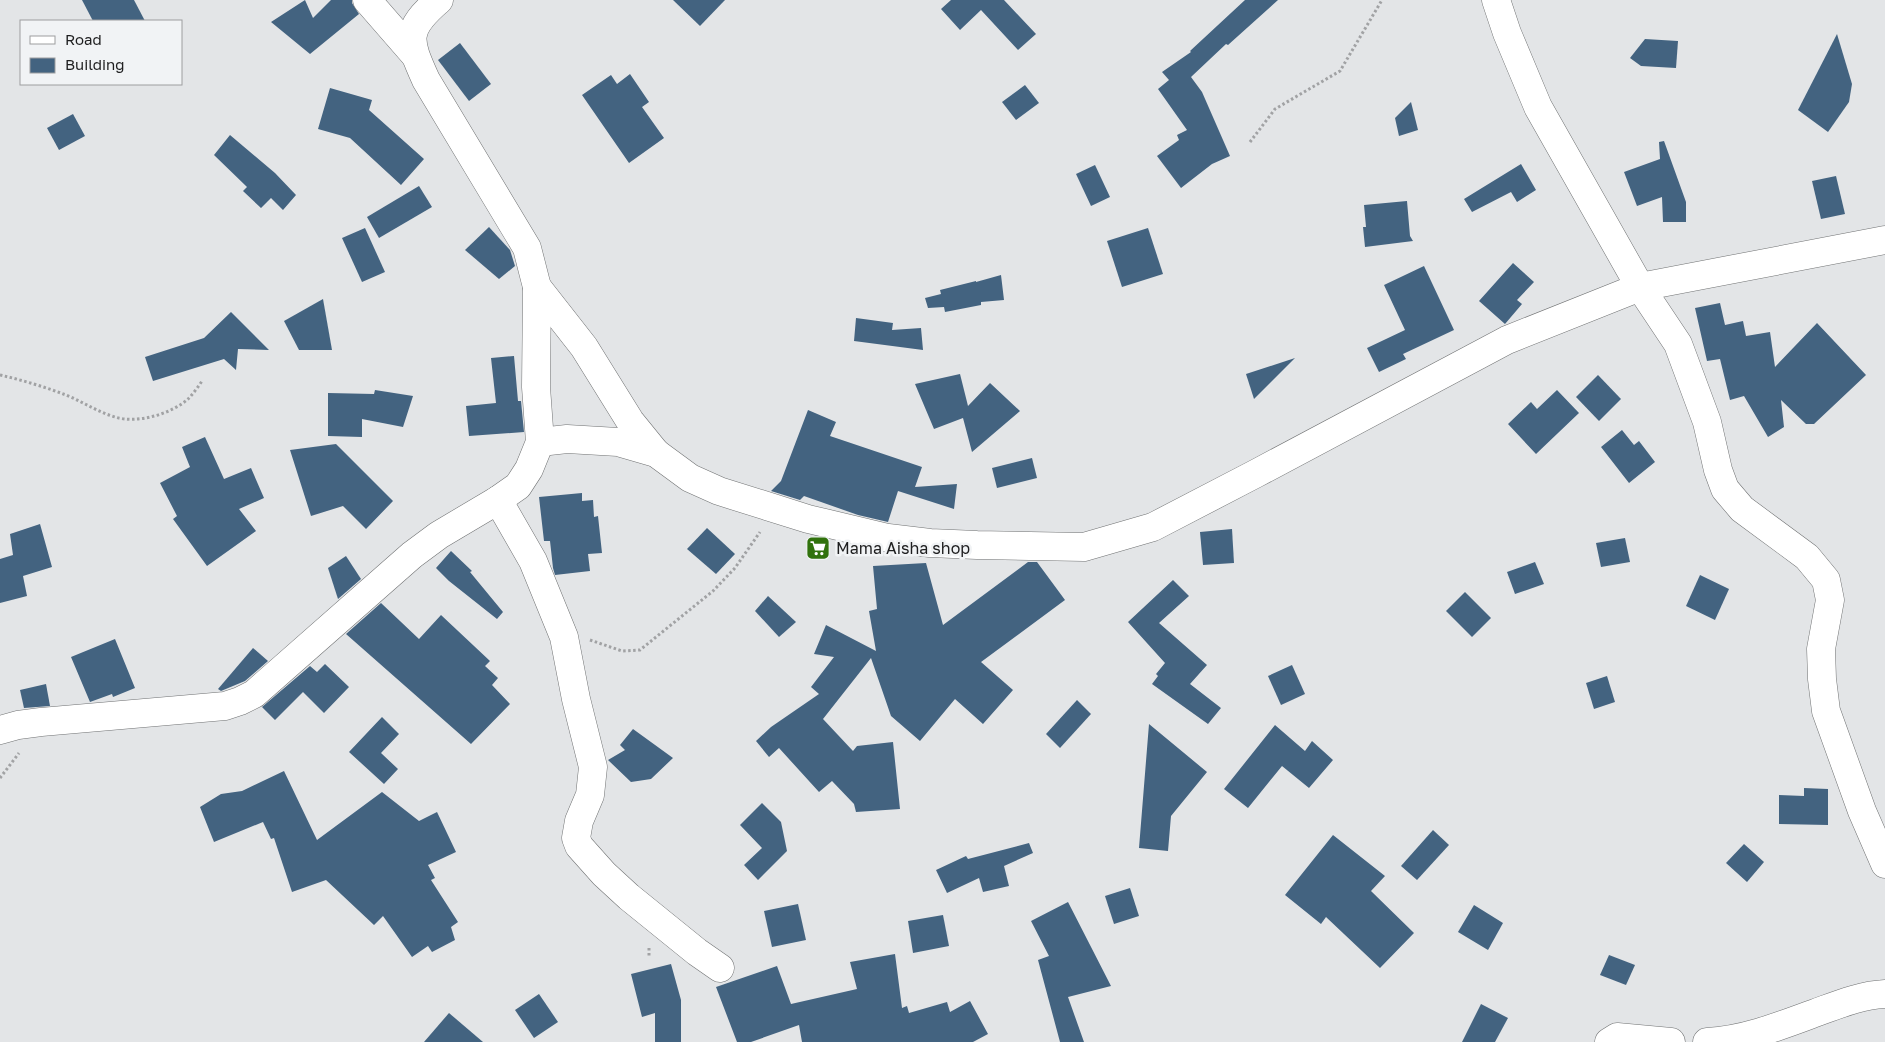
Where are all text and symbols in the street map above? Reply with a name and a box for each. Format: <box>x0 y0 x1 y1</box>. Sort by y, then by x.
legend <box>20 20 182 85</box>
text: Road <box>65 30 102 48</box>
text: Building <box>65 55 125 73</box>
supermarket icon: Mama Aisha shop <box>805 535 831 561</box>
place label: Mama Aisha shop <box>836 538 970 558</box>

